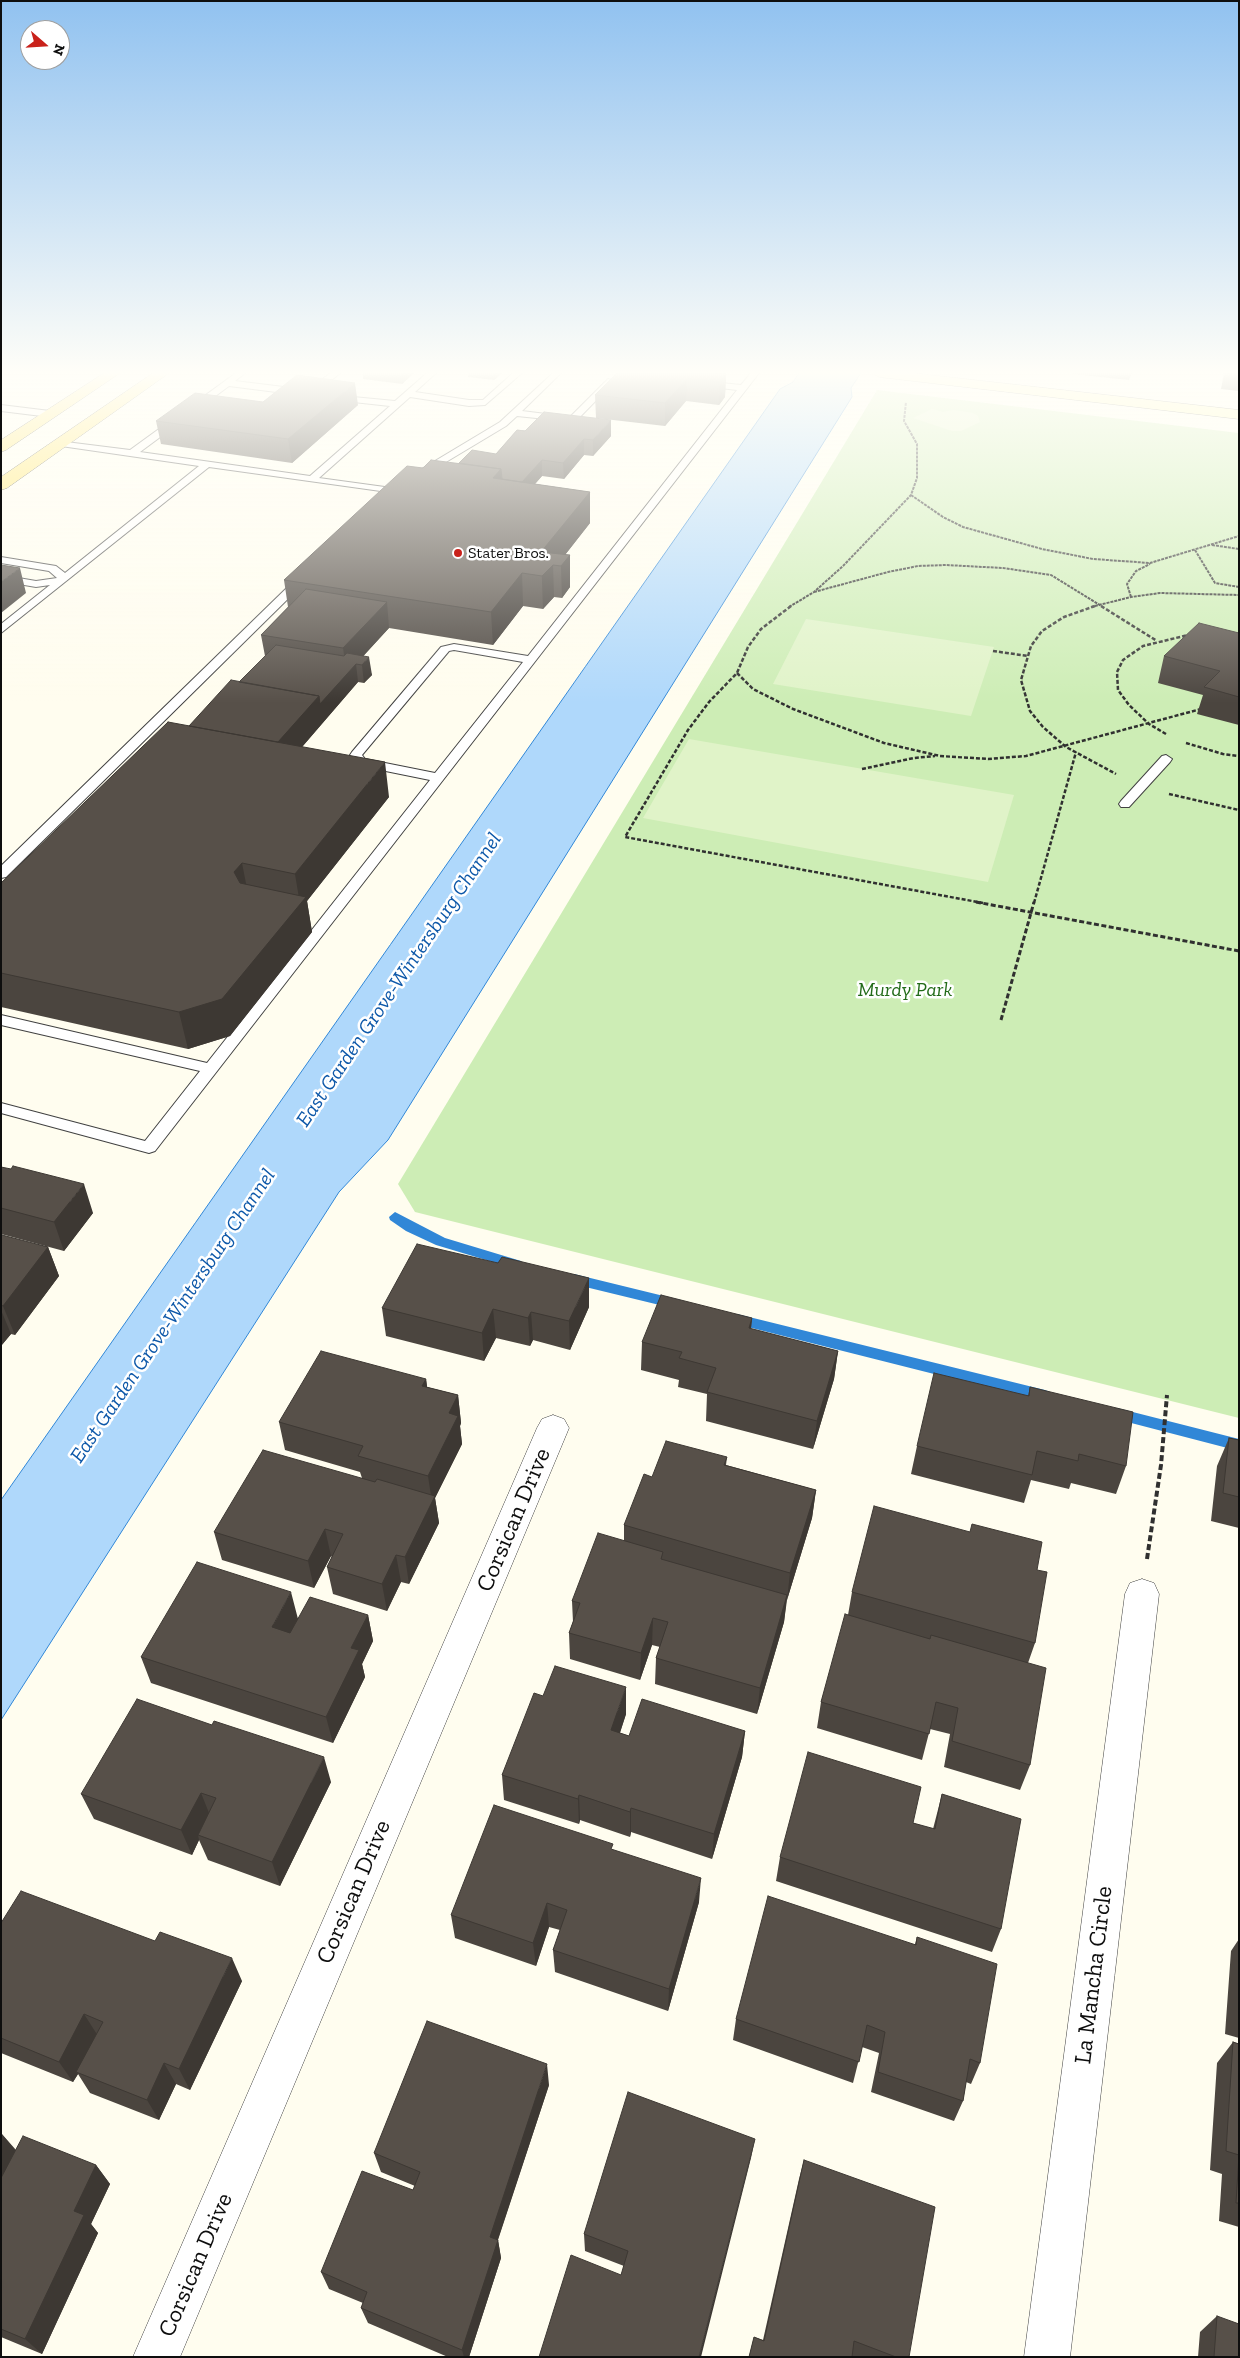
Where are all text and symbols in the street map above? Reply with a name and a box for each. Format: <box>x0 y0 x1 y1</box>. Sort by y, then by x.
north arrow <box>20 20 70 70</box>
text: N <box>49 42 68 58</box>
place label: Stater Bros. <box>468 543 549 563</box>
marker: Stater Bros. <box>452 547 464 559</box>
water label: East Garden Grove-Wintersburg Channel <box>291 828 507 1132</box>
park label: Murdy Park <box>858 978 952 1002</box>
water label: East Garden Grove-Wintersburg Channel <box>65 1164 281 1468</box>
street label: Corsican Drive <box>471 1444 557 1596</box>
street label: Corsican Drive <box>311 1816 397 1968</box>
street label: La Mancha Circle <box>1069 1884 1119 2066</box>
street label: Corsican Drive <box>153 2189 239 2341</box>

